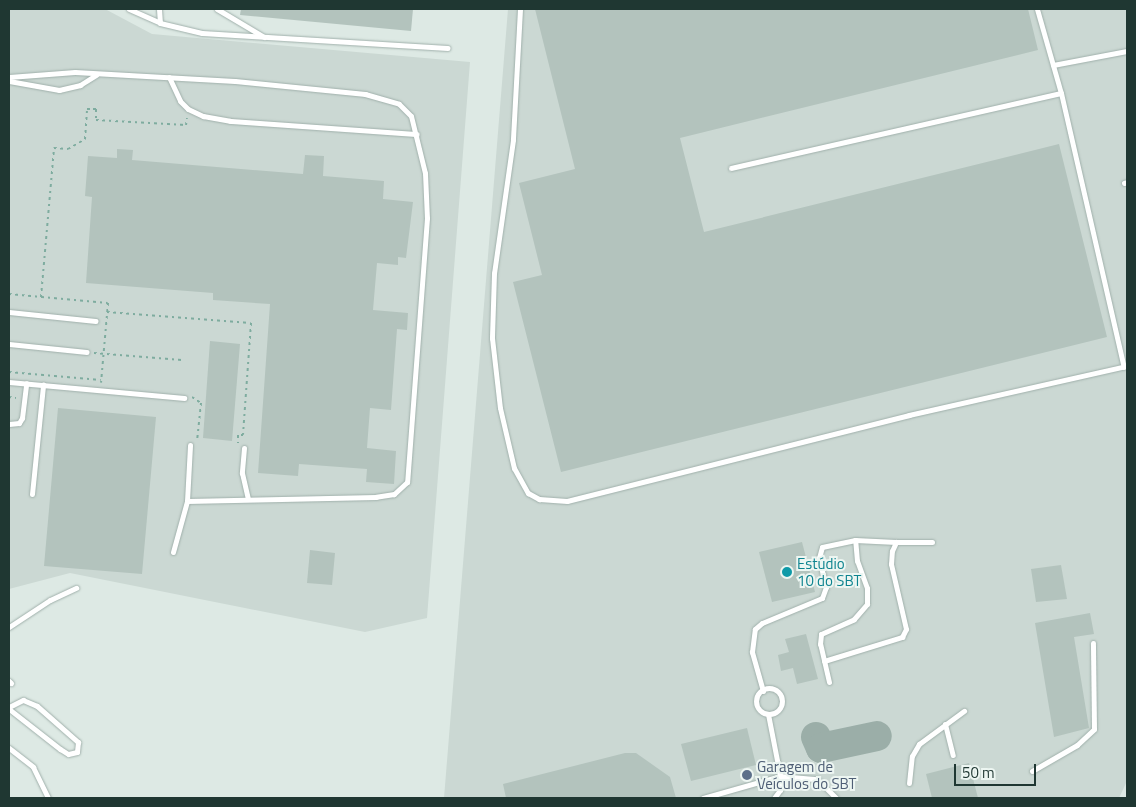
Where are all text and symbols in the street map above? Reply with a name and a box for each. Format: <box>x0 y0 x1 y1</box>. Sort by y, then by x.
place label: Estúdio 10 do SBT <box>797 554 861 589</box>
marker: Estúdio 10 do SBT <box>781 566 793 578</box>
scale bar <box>956 754 1038 786</box>
place label: Garagem de Veículos do SBT <box>757 757 856 792</box>
text: 50 m <box>962 761 995 784</box>
marker: Garagem de Veículos do SBT <box>741 769 753 781</box>

